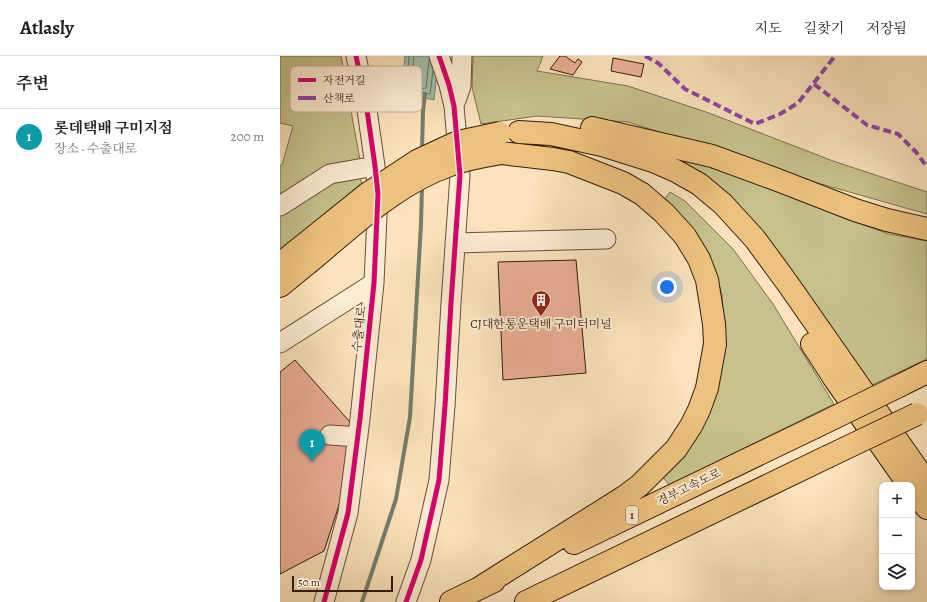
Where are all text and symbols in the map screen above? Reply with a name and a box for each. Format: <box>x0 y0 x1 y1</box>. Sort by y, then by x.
text: Atlasly <box>20 15 74 41</box>
text: 지도 <box>755 19 782 38</box>
text: 길찾기 <box>804 19 844 38</box>
text: 저장됨 <box>866 19 907 38</box>
legend <box>290 66 422 112</box>
text: 주변 <box>16 72 49 95</box>
text: 자전거길 <box>323 73 366 88</box>
text: 산책로 <box>323 91 355 106</box>
text: 롯데택배 구미지점 <box>54 118 173 138</box>
text: 1 <box>27 128 31 145</box>
text: 200 m <box>231 128 264 145</box>
text: 장소 · 수출대로 <box>54 140 137 157</box>
your location <box>657 277 677 297</box>
building icon: CJ대한통운택배 구미터미널 <box>530 289 552 317</box>
street label: 수출대로 <box>349 305 369 353</box>
place label: CJ대한통운택배 구미터미널 <box>470 316 612 332</box>
pin: 1 <box>299 429 325 462</box>
street label: 경부고속도로 <box>654 464 724 509</box>
map controls <box>879 482 915 590</box>
button: + <box>879 482 915 518</box>
road number: 1 <box>626 506 638 524</box>
button: − <box>879 518 915 554</box>
button: layers <box>879 554 915 590</box>
scale bar <box>292 574 393 593</box>
text: 50 m <box>298 575 320 590</box>

